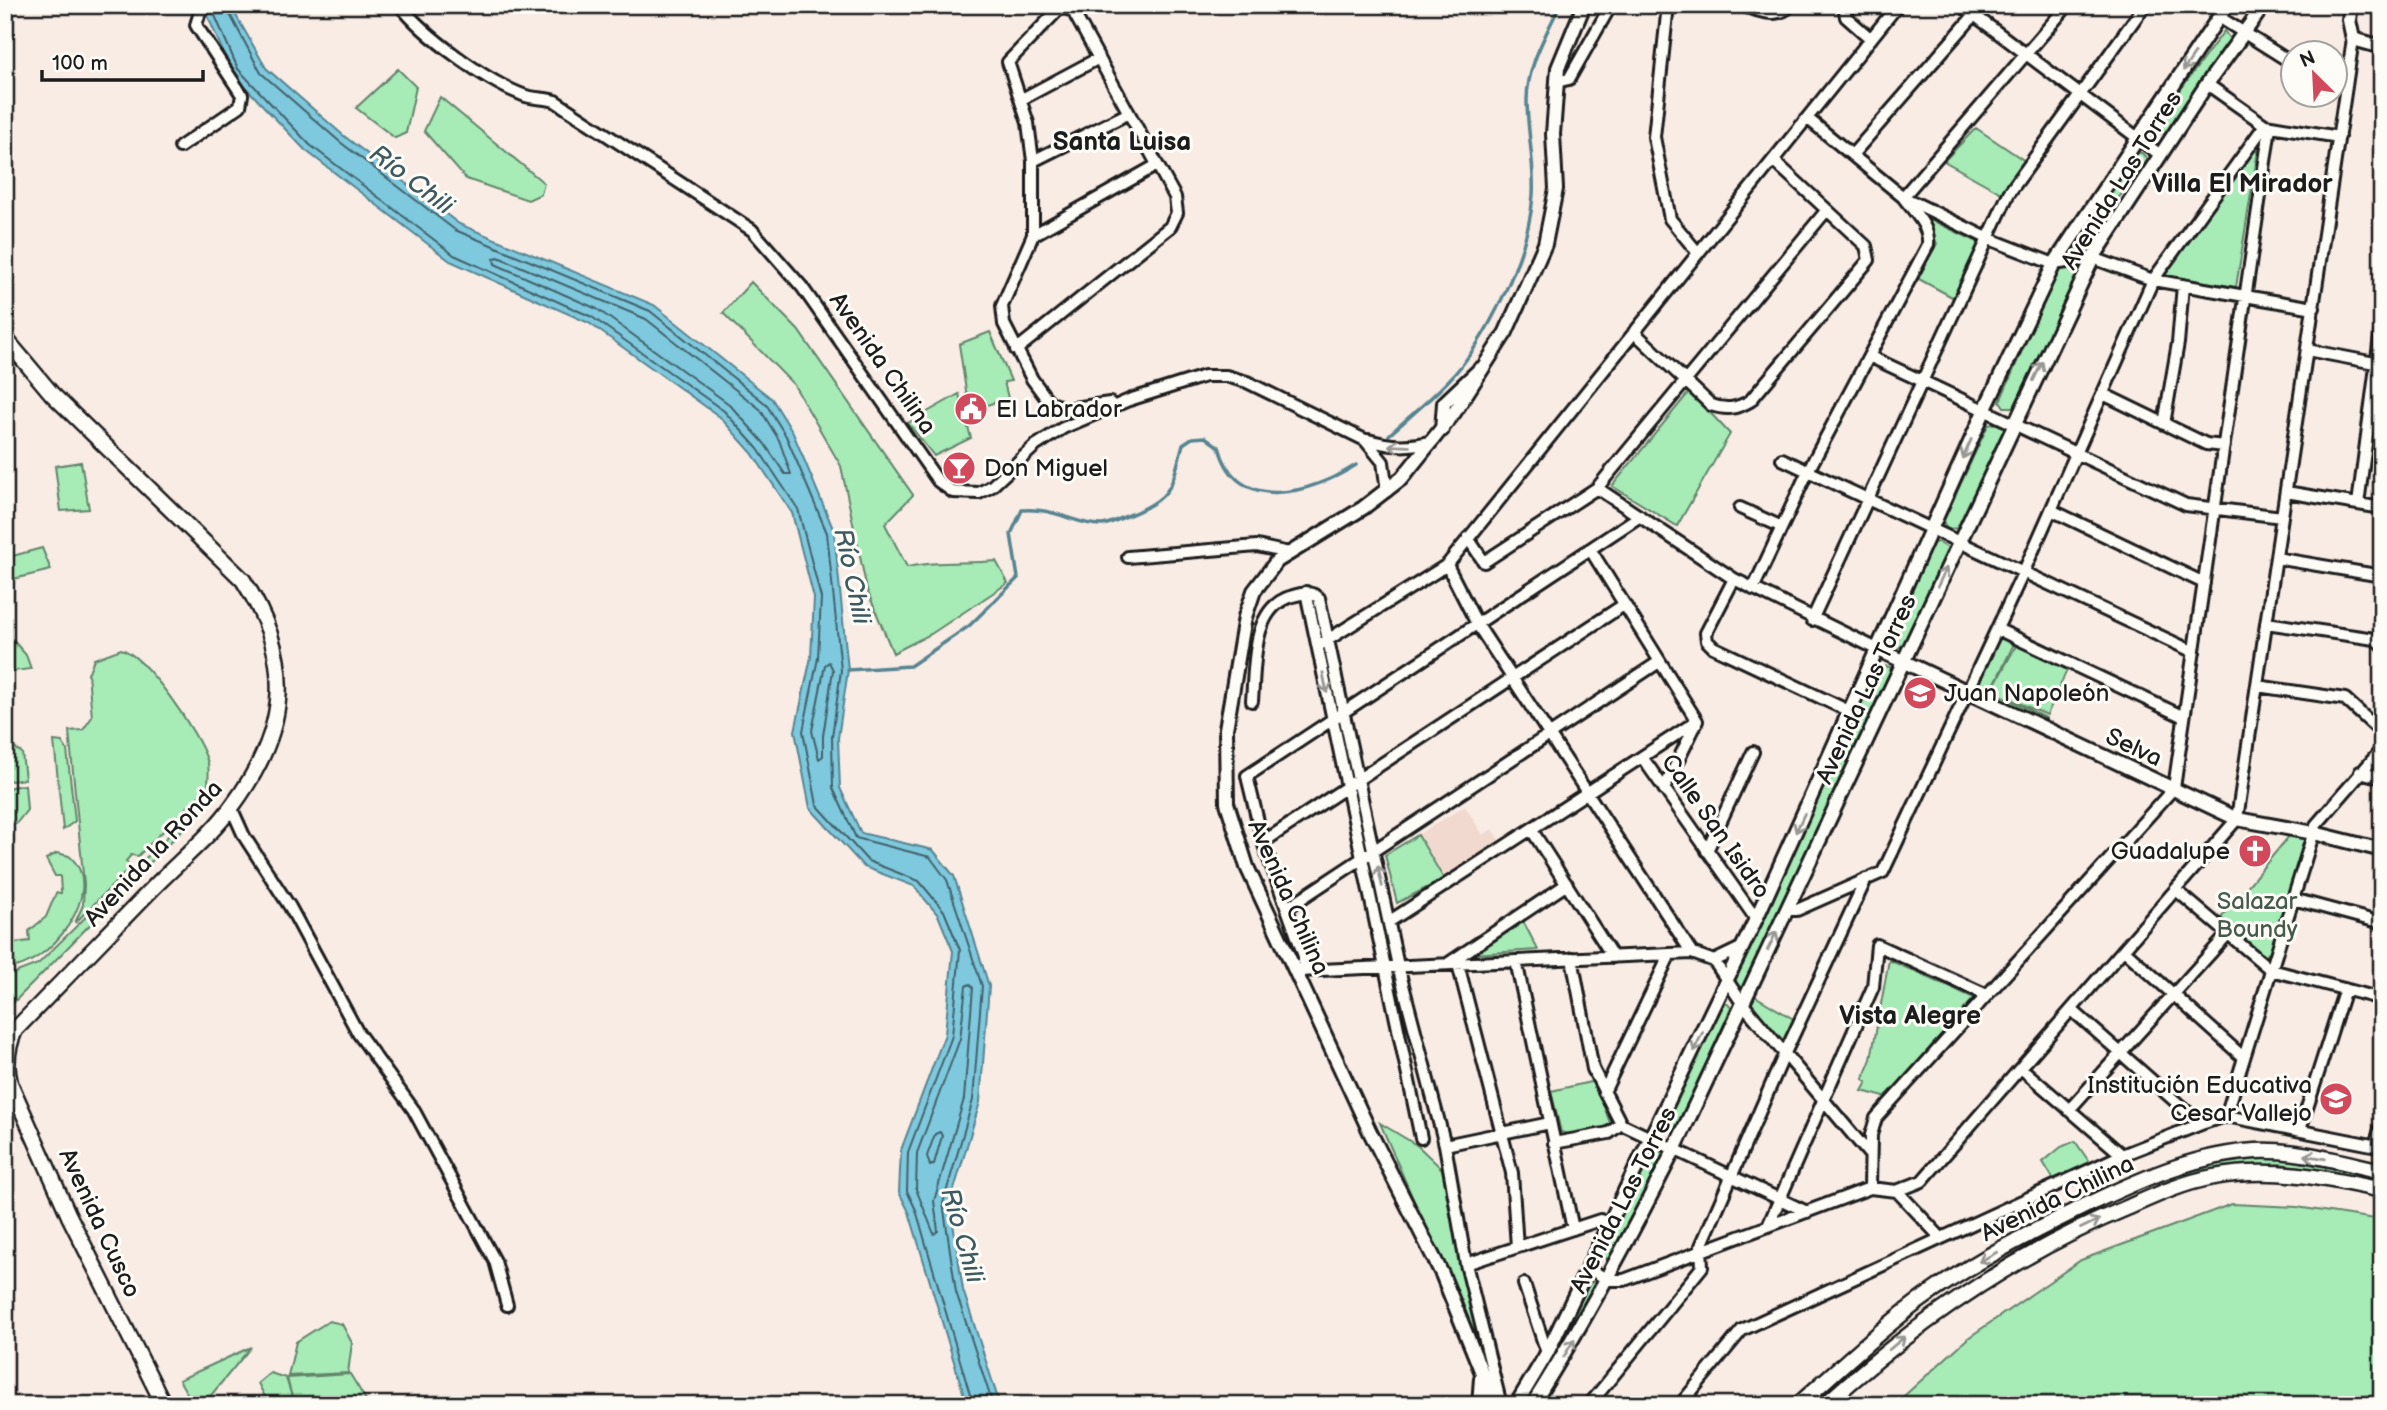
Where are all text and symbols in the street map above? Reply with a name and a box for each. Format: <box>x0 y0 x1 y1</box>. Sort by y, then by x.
scale bar <box>42 38 203 82</box>
north arrow <box>2278 38 2348 108</box>
text: N <box>2296 46 2319 73</box>
text: 100 m <box>52 51 108 76</box>
one-way arrow <box>2182 51 2196 71</box>
street label: Avenida Las Torres <box>2055 85 2188 275</box>
district label: Santa Luisa <box>1053 127 1191 158</box>
water label: Río Chili <box>363 139 460 223</box>
district label: Villa El Mirador <box>2151 169 2333 200</box>
street label: Avenida Chilina <box>823 287 942 440</box>
one-way arrow <box>2033 360 2046 381</box>
public building icon: El Labrador <box>952 390 990 428</box>
place label: El Labrador <box>996 395 1122 424</box>
one-way arrow <box>1960 438 1973 459</box>
one-way arrow <box>1388 439 1411 453</box>
bar icon: Don Miguel <box>940 449 978 487</box>
place label: Don Miguel <box>984 454 1108 483</box>
water label: Río Chili <box>826 526 877 628</box>
one-way arrow <box>1936 566 1949 588</box>
street label: Avenida Las Torres <box>1810 590 1923 788</box>
one-way arrow <box>1319 671 1333 694</box>
school or university icon: Juan Napoleón <box>1901 674 1939 712</box>
place label: Juan Napoleón <box>1944 679 2109 708</box>
street label: Selva <box>2101 722 2167 773</box>
street label: Calle San Isidro <box>1655 748 1776 904</box>
street label: Avenida la Ronda <box>78 774 229 932</box>
one-way arrow <box>1793 812 1806 833</box>
street label: Avenida Chilina <box>1241 815 1336 979</box>
church icon: Guadalupe <box>2236 832 2274 870</box>
place label: Guadalupe <box>2111 837 2230 866</box>
one-way arrow <box>1372 865 1385 887</box>
park label: Salazar Boundy <box>2216 887 2298 944</box>
one-way arrow <box>1765 931 1779 952</box>
district label: Vista Alegre <box>1839 1001 1981 1032</box>
one-way arrow <box>1690 1031 1704 1052</box>
place label: Institución Educativa Cesar Vallejo <box>2087 1071 2312 1128</box>
school or university icon: Institución Educativa Cesar Vallejo <box>2317 1080 2355 1118</box>
street label: Avenida Las Torres <box>1564 1102 1683 1298</box>
street label: Avenida Cusco <box>52 1144 147 1302</box>
street label: Avenida Chilina <box>1976 1149 2138 1248</box>
one-way arrow <box>2304 1150 2327 1163</box>
water label: Río Chili <box>933 1184 990 1288</box>
one-way arrow <box>2079 1217 2100 1231</box>
one-way arrow <box>1978 1251 1999 1264</box>
one-way arrow <box>1888 1335 1906 1351</box>
one-way arrow <box>1563 1338 1577 1358</box>

